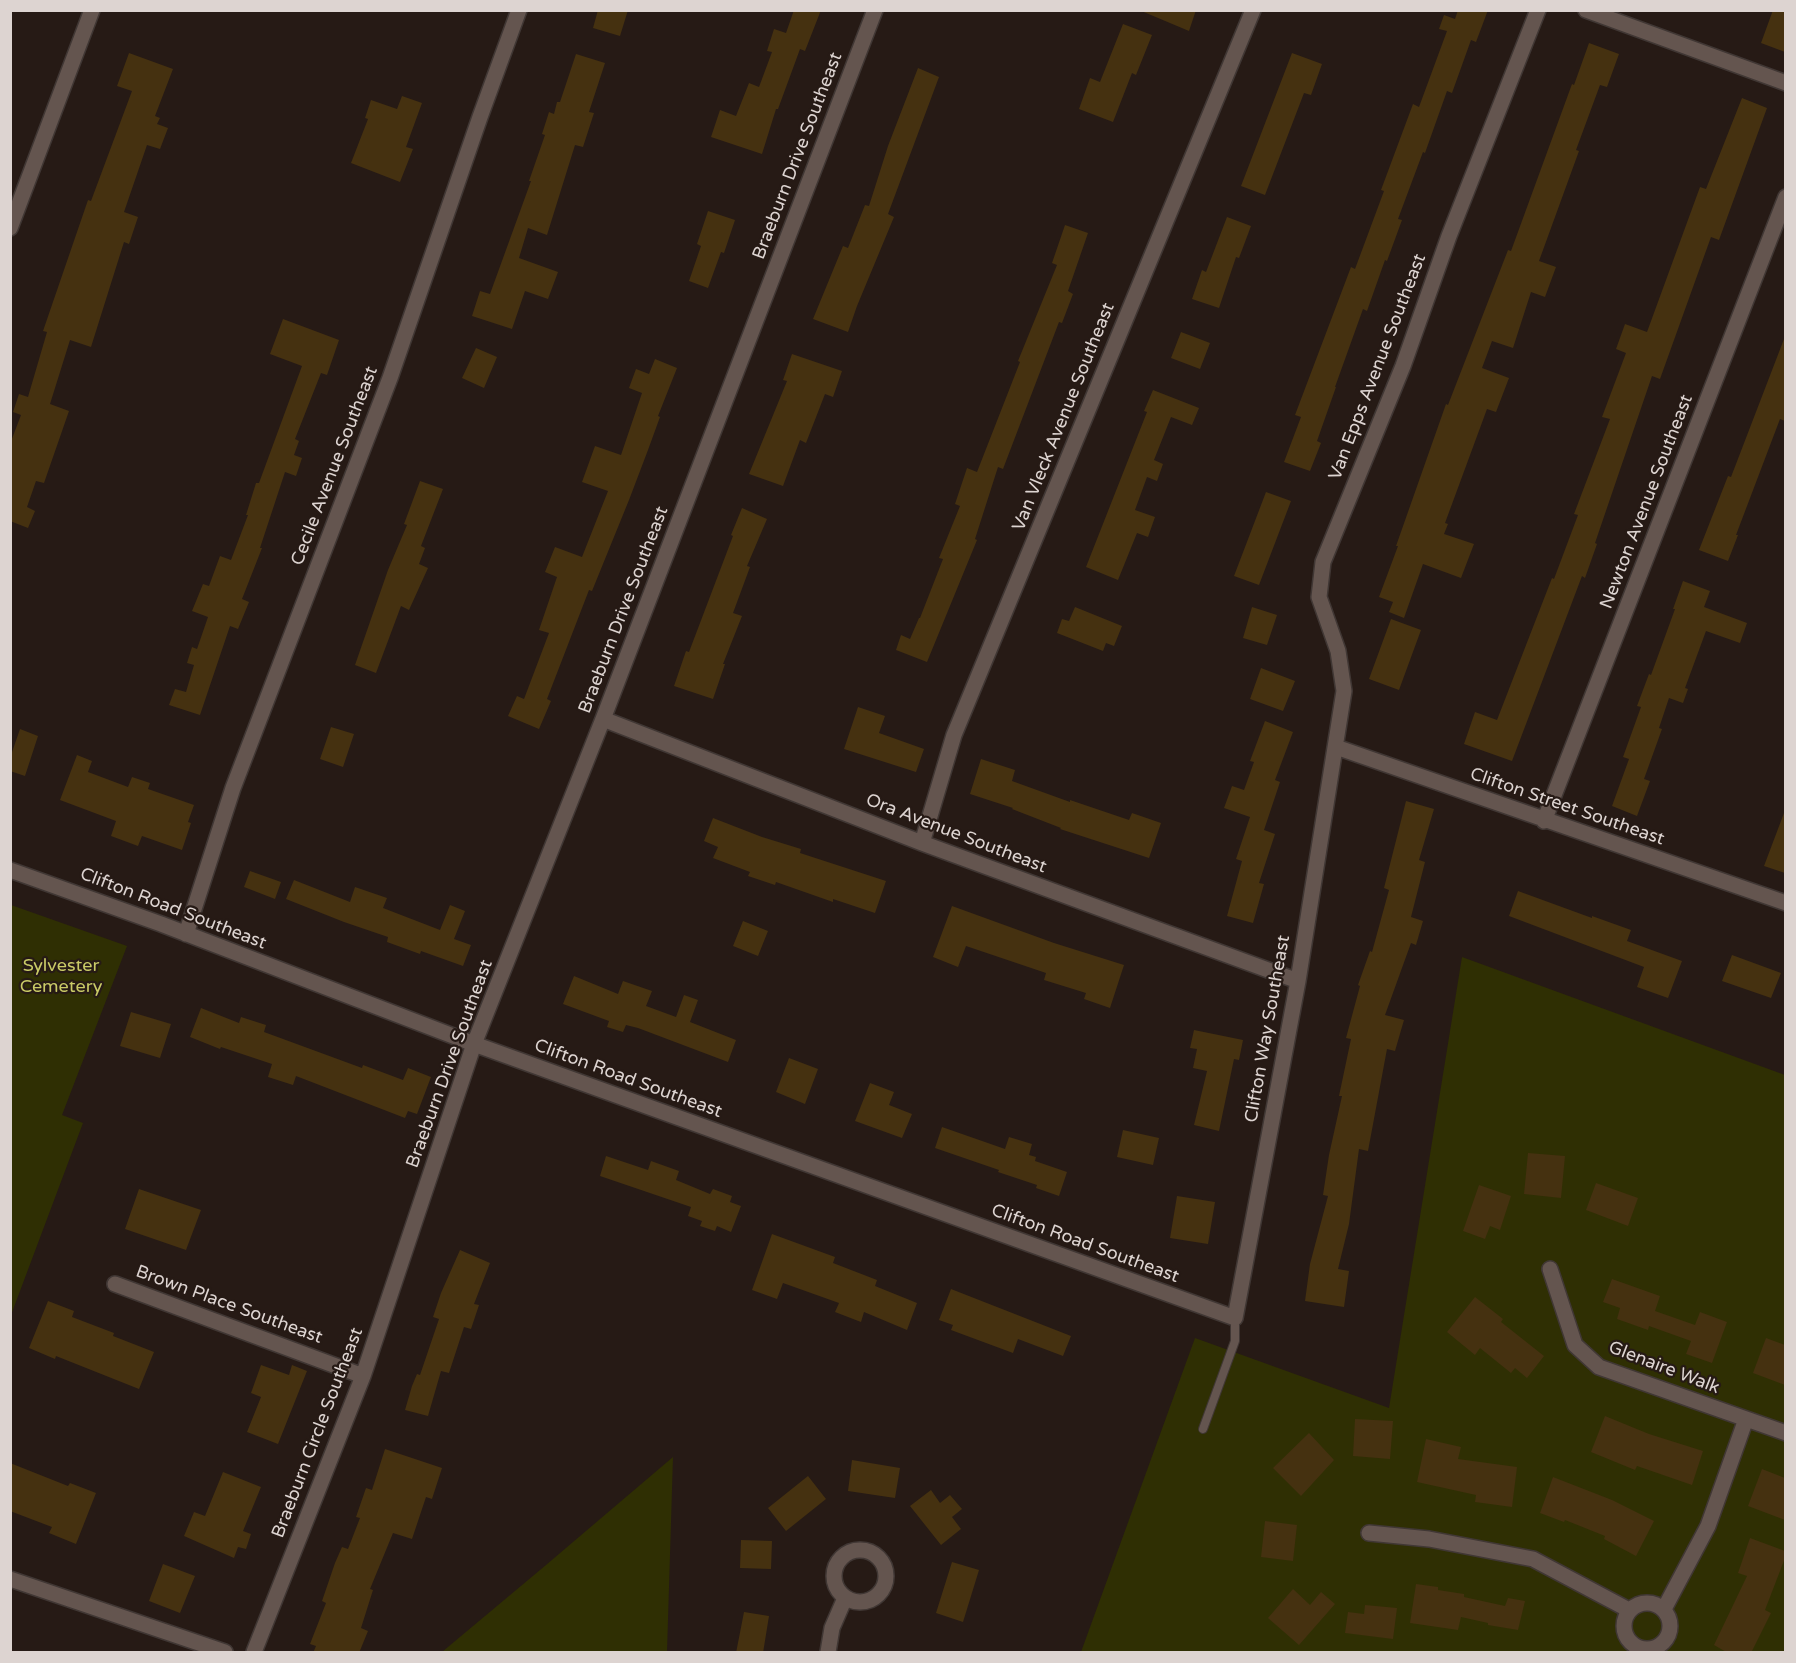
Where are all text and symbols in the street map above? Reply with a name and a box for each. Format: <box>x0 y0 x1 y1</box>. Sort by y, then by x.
street label: Braeburn Drive Southeast <box>748 49 848 263</box>
street label: Van Epps Avenue Southeast <box>1325 251 1431 483</box>
street label: Van Vleck Avenue Southeast <box>1008 300 1120 534</box>
street label: Cecile Avenue Southeast <box>287 363 383 569</box>
street label: Newton Avenue Southeast <box>1596 392 1698 612</box>
street label: Braeburn Drive Southeast <box>574 503 674 717</box>
street label: Clifton Street Southeast <box>1467 764 1667 850</box>
street label: Ora Avenue Southeast <box>863 790 1049 878</box>
street label: Clifton Road Southeast <box>77 863 269 955</box>
street label: Clifton Way Southeast <box>1241 934 1295 1124</box>
park label: Sylvester Cemetery <box>20 955 102 998</box>
street label: Braeburn Drive Southeast <box>402 957 498 1171</box>
street label: Clifton Road Southeast <box>531 1035 725 1123</box>
street label: Clifton Road Southeast <box>988 1200 1182 1288</box>
street label: Brown Place Southeast <box>133 1261 325 1349</box>
street label: Braeburn Circle Southeast <box>268 1325 368 1541</box>
street label: Glenaire Walk <box>1605 1337 1723 1399</box>

